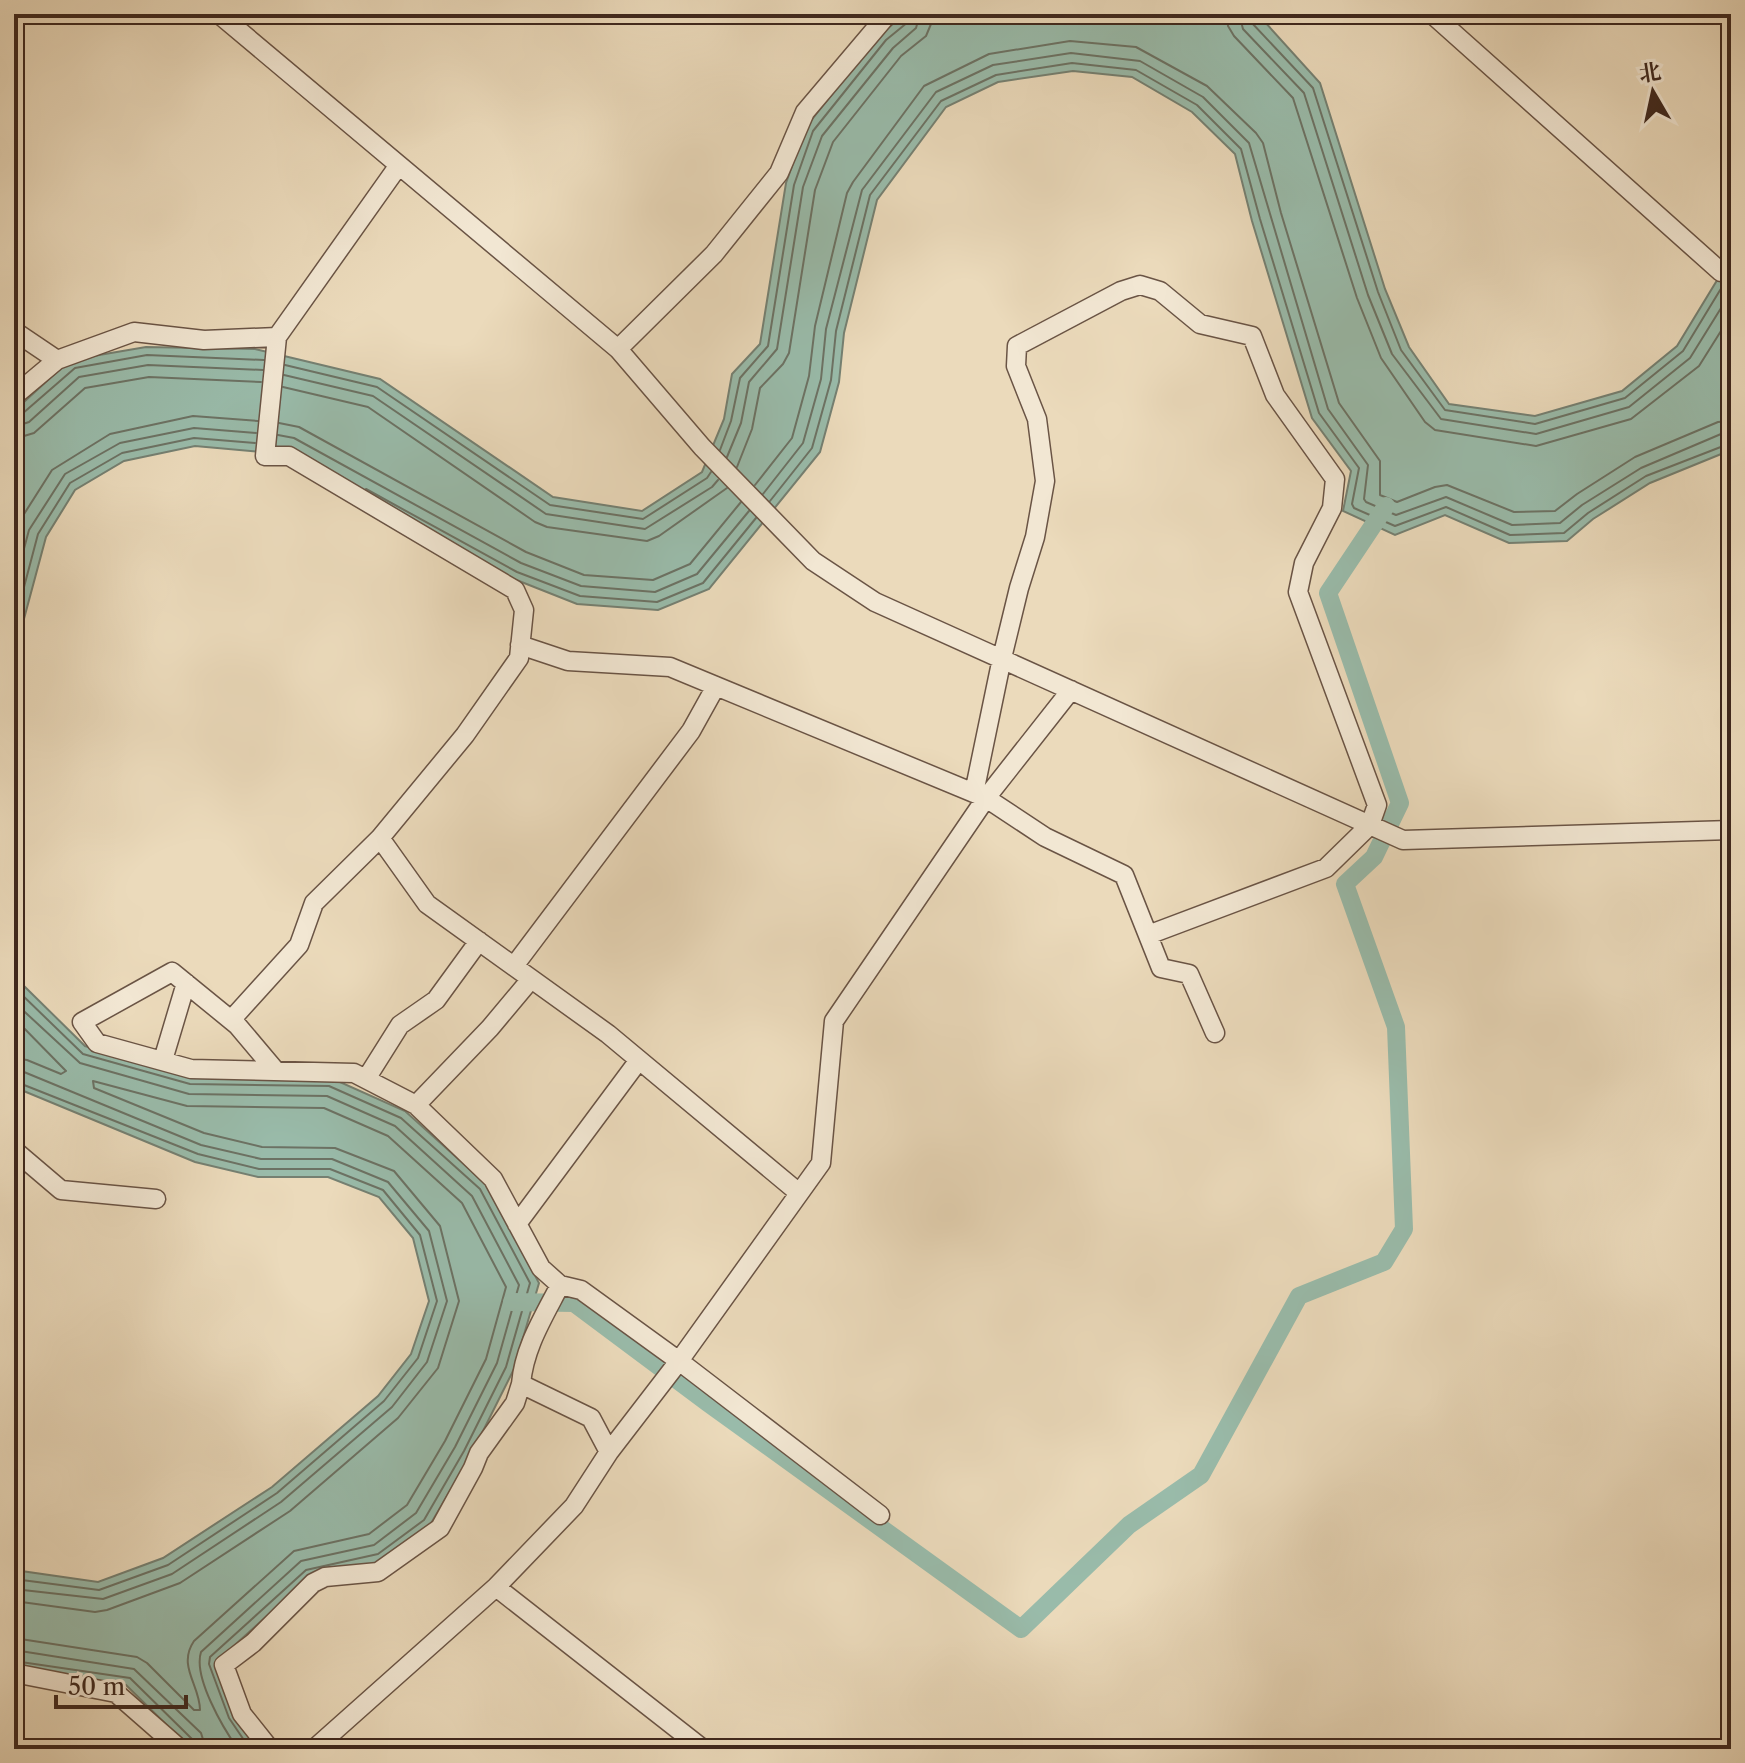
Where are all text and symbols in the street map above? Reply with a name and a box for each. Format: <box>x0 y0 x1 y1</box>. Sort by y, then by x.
north arrow <box>1613 52 1693 132</box>
text: 北 <box>1637 58 1663 88</box>
scale bar <box>56 1659 186 1709</box>
text: 50 m <box>68 1672 125 1701</box>

